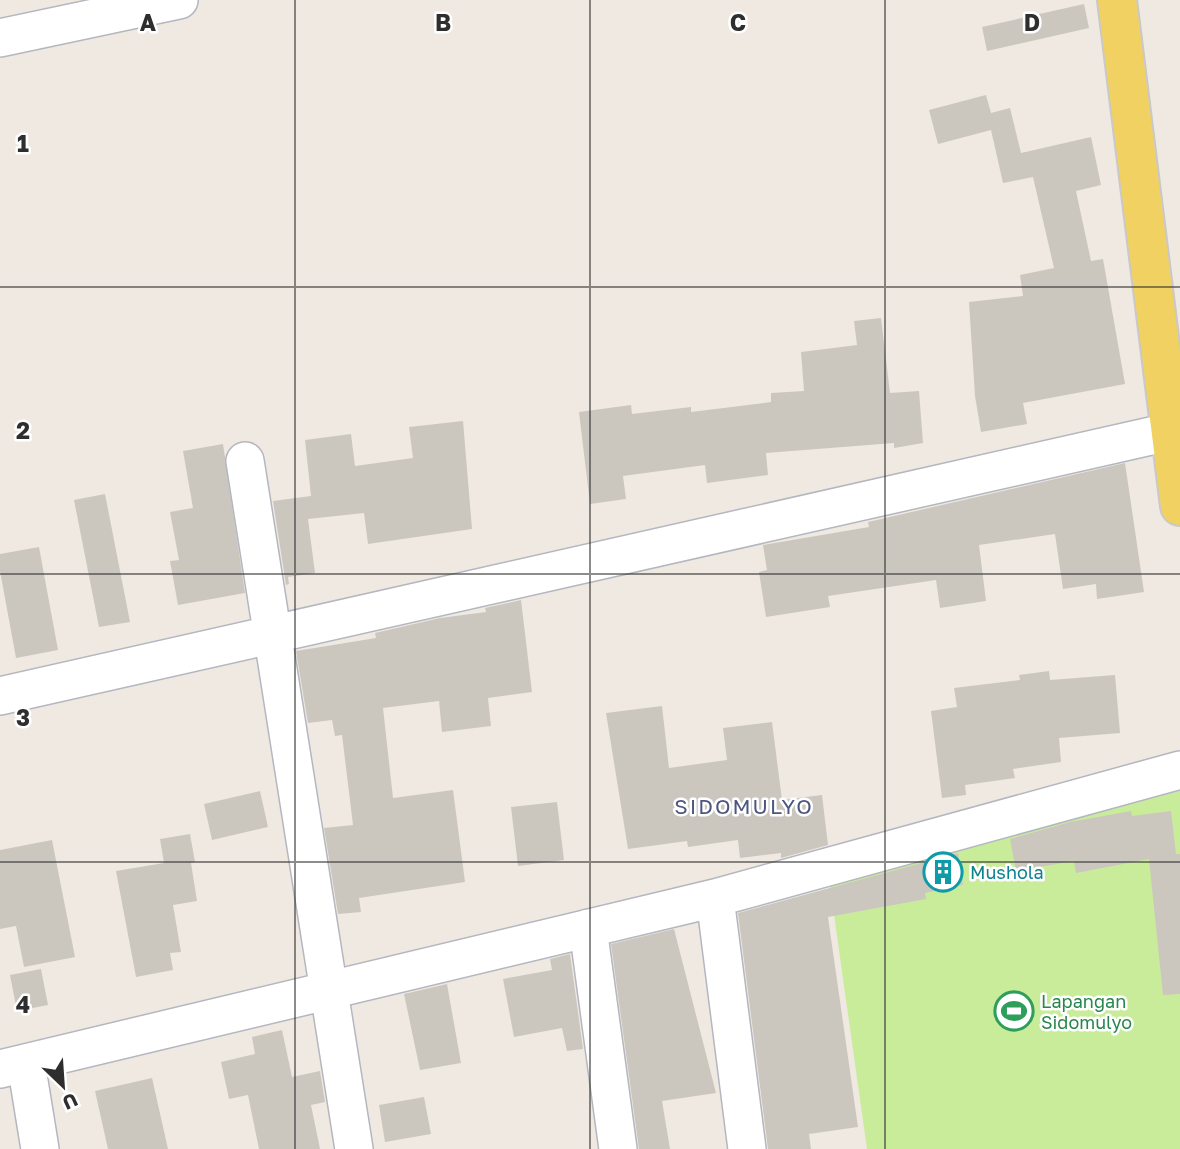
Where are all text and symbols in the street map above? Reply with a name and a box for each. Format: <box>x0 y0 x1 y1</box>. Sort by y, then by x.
text: A <box>140 8 157 36</box>
text: B <box>435 8 451 36</box>
text: C <box>730 8 746 36</box>
text: D <box>1024 8 1040 36</box>
text: 1 <box>17 129 29 157</box>
text: 2 <box>16 416 30 444</box>
text: 3 <box>16 703 30 731</box>
district label: SIDOMULYO <box>674 793 814 819</box>
building icon: Mushola <box>922 851 964 893</box>
place label: Mushola <box>970 861 1044 883</box>
text: 4 <box>16 990 30 1018</box>
sports icon: Lapangan Sidomulyo <box>993 990 1035 1032</box>
place label: Lapangan Sidomulyo <box>1041 990 1132 1033</box>
north arrow <box>28 1051 98 1121</box>
text: U <box>59 1089 82 1115</box>

